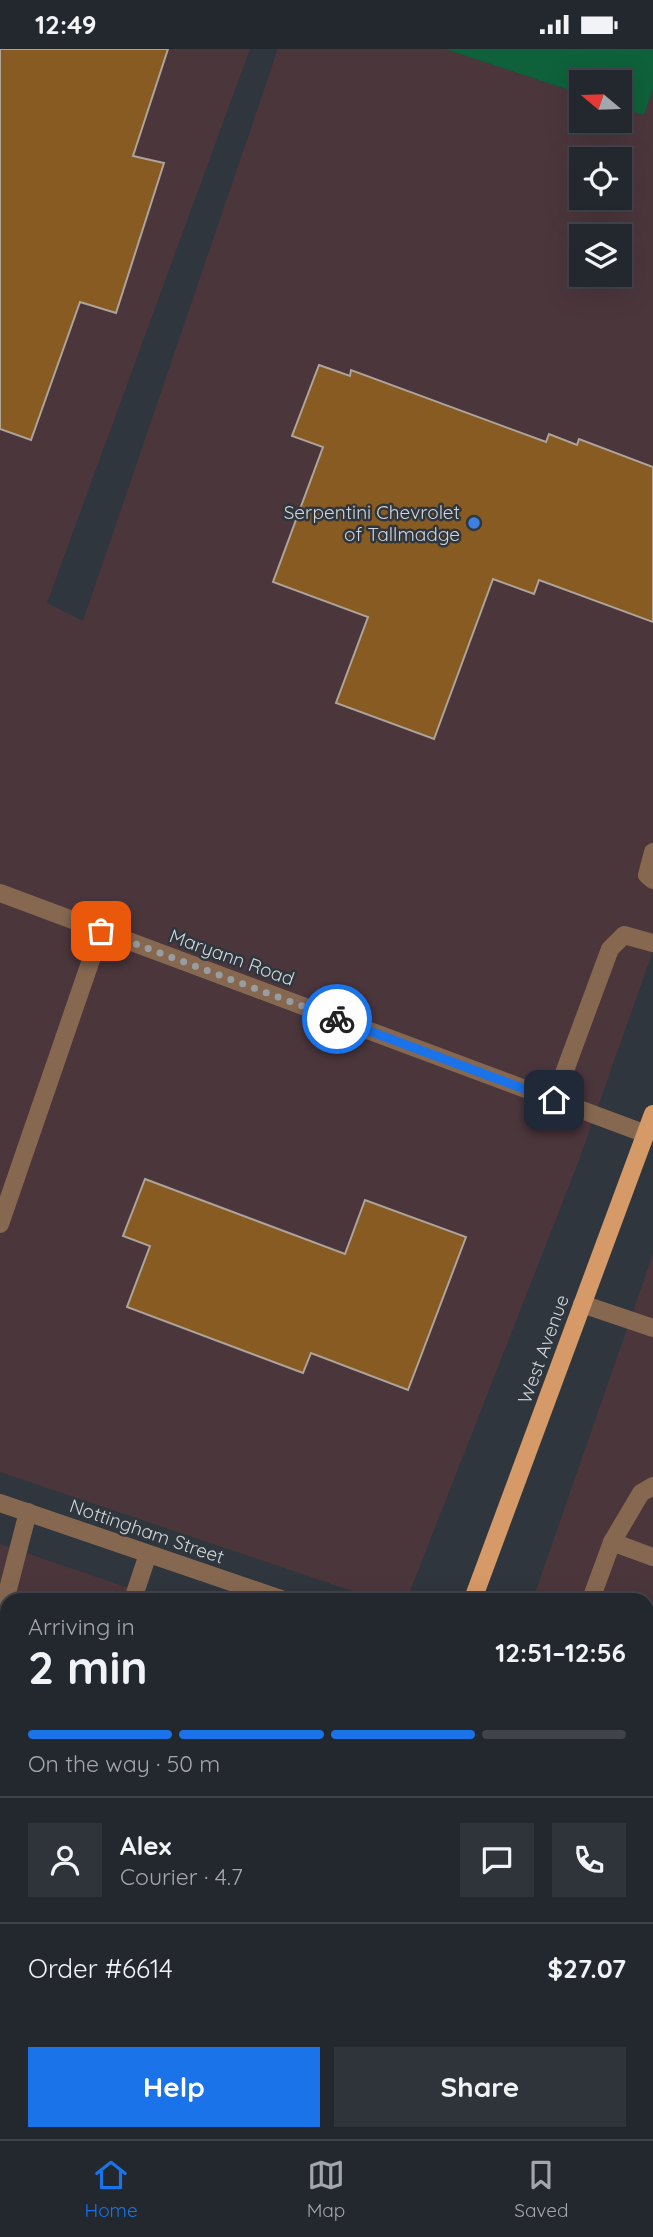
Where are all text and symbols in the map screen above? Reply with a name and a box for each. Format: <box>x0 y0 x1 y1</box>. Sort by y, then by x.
text: 12:49 <box>35 8 97 41</box>
north arrow <box>569 70 632 133</box>
map controls <box>569 70 632 287</box>
button: locate <box>569 147 632 210</box>
button: layers <box>569 224 632 287</box>
place label: Serpentini Chevrolet of Tallmadge <box>284 500 460 546</box>
marker: Serpentini Chevrolet of Tallmadge <box>466 515 482 531</box>
pin <box>71 901 131 961</box>
icon: bag <box>82 912 120 950</box>
street label: Maryann Road <box>166 923 298 991</box>
courier <box>302 984 372 1054</box>
icon: bike <box>318 1000 356 1038</box>
pin <box>524 1070 584 1130</box>
icon: home <box>535 1081 573 1119</box>
street label: West Avenue <box>512 1291 574 1407</box>
street label: Nottingham Street <box>67 1493 227 1569</box>
text: Arriving in <box>28 1612 135 1641</box>
text: 12:51–12:56 <box>495 1636 626 1669</box>
text: 2 min <box>28 1638 148 1696</box>
text: On the way · 50 m <box>28 1749 220 1778</box>
button: person <box>28 1823 102 1897</box>
button: chat <box>460 1823 534 1897</box>
button: phone <box>552 1823 626 1897</box>
text: Alex <box>120 1829 171 1862</box>
text: Courier · 4.7 <box>120 1862 243 1891</box>
text: Order #6614 <box>28 1952 173 1985</box>
text: $27.07 <box>548 1952 626 1985</box>
button: Help <box>28 2047 320 2127</box>
button: Share <box>334 2047 626 2127</box>
tab: Home <box>84 2156 138 2222</box>
tab: Map <box>307 2156 345 2222</box>
tab: Saved <box>514 2156 569 2222</box>

